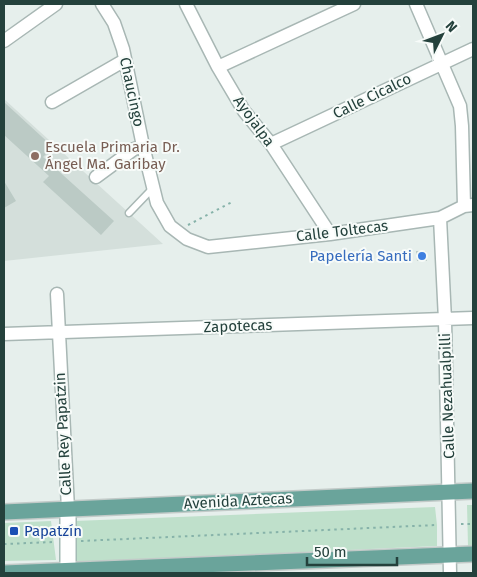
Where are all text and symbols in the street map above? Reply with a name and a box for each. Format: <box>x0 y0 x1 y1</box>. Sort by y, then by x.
north arrow <box>417 10 467 60</box>
text: N <box>442 17 461 36</box>
street label: Chaucingo <box>116 56 148 128</box>
street label: Calle Cicalco <box>330 69 414 123</box>
street label: Ayojalpa <box>230 92 278 150</box>
place label: Escuela Primaria Dr. Ángel Ma. Garibay <box>45 138 180 173</box>
marker: Escuela Primaria Dr. Ángel Ma. Garibay <box>29 150 41 162</box>
street label: Calle Toltecas <box>295 216 389 246</box>
place label: Papelería Santi <box>309 247 412 265</box>
marker: Papelería Santi <box>416 250 428 262</box>
street label: Zapotecas <box>203 316 273 336</box>
street label: Calle Nezahualpilli <box>436 333 458 459</box>
street label: Calle Rey Papatzin <box>51 372 75 496</box>
street label: Avenida Aztecas <box>183 489 293 513</box>
place label: Papatzín <box>24 522 82 540</box>
marker: Papatzín <box>8 525 20 537</box>
scale bar <box>307 534 397 566</box>
text: 50 m <box>314 543 347 561</box>

